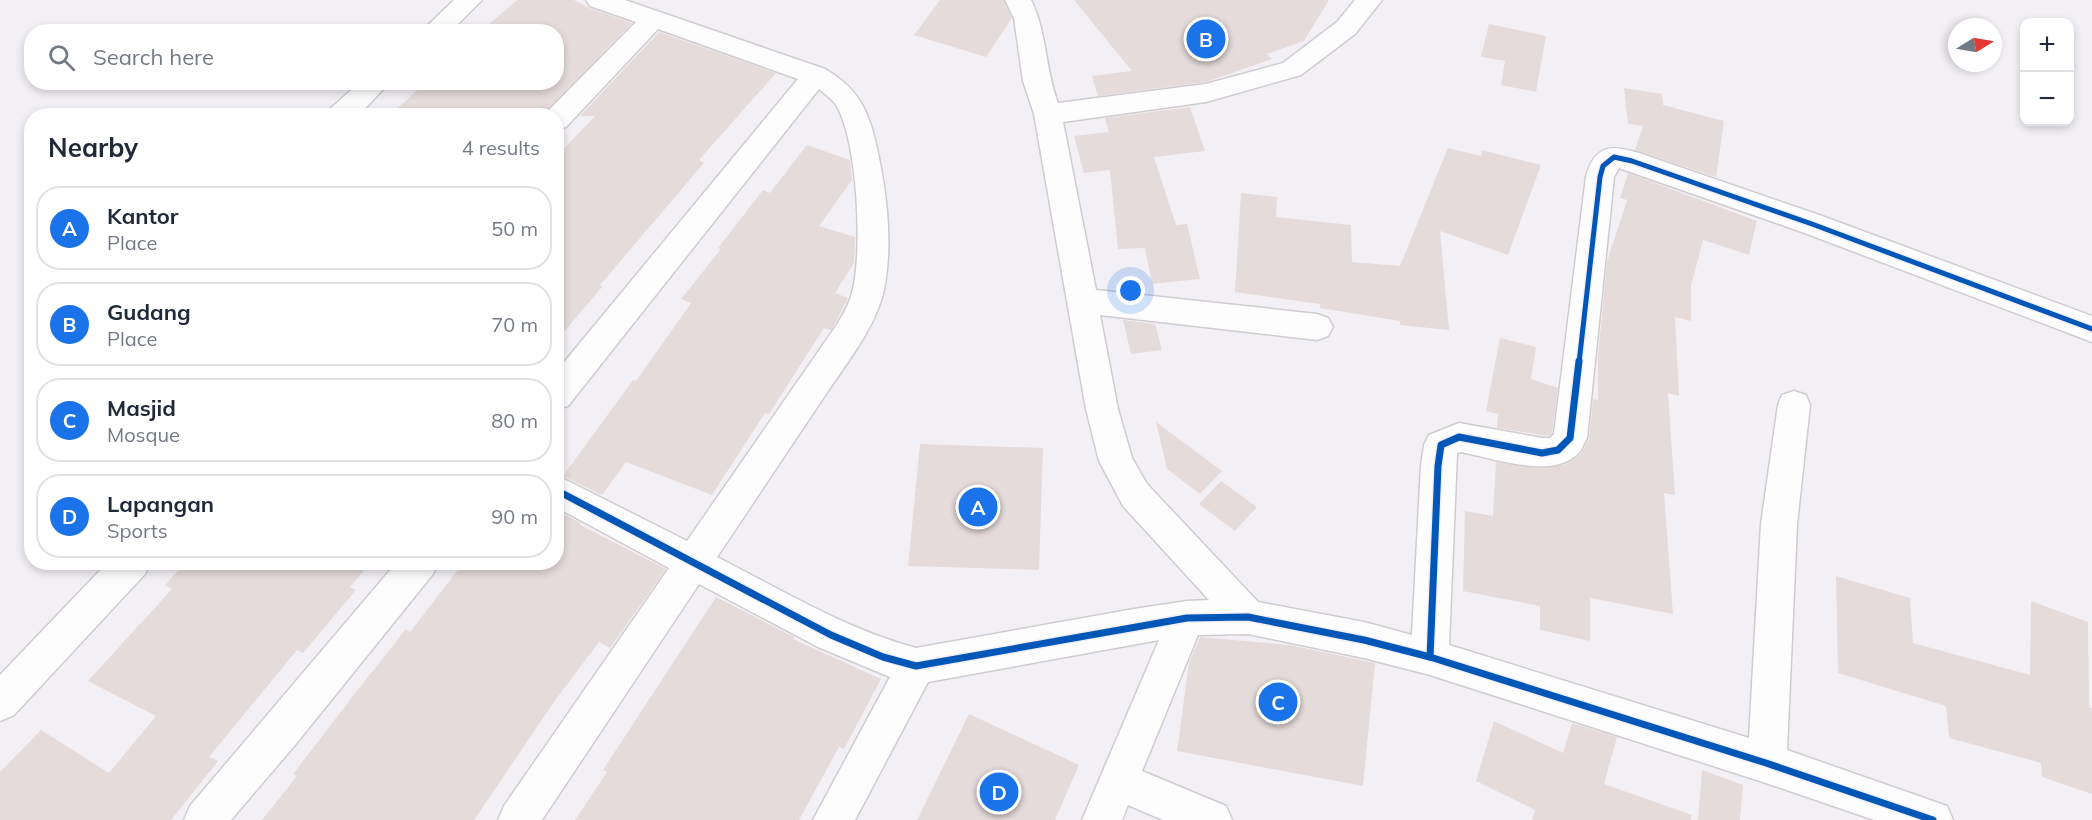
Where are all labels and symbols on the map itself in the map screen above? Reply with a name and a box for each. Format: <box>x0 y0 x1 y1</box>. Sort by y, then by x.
pin: B <box>1186 16 1226 62</box>
north arrow <box>1948 18 2002 72</box>
your location <box>1116 276 1145 305</box>
pin: A <box>958 484 998 530</box>
pin: C <box>1258 680 1298 724</box>
pin: D <box>980 770 1018 814</box>

